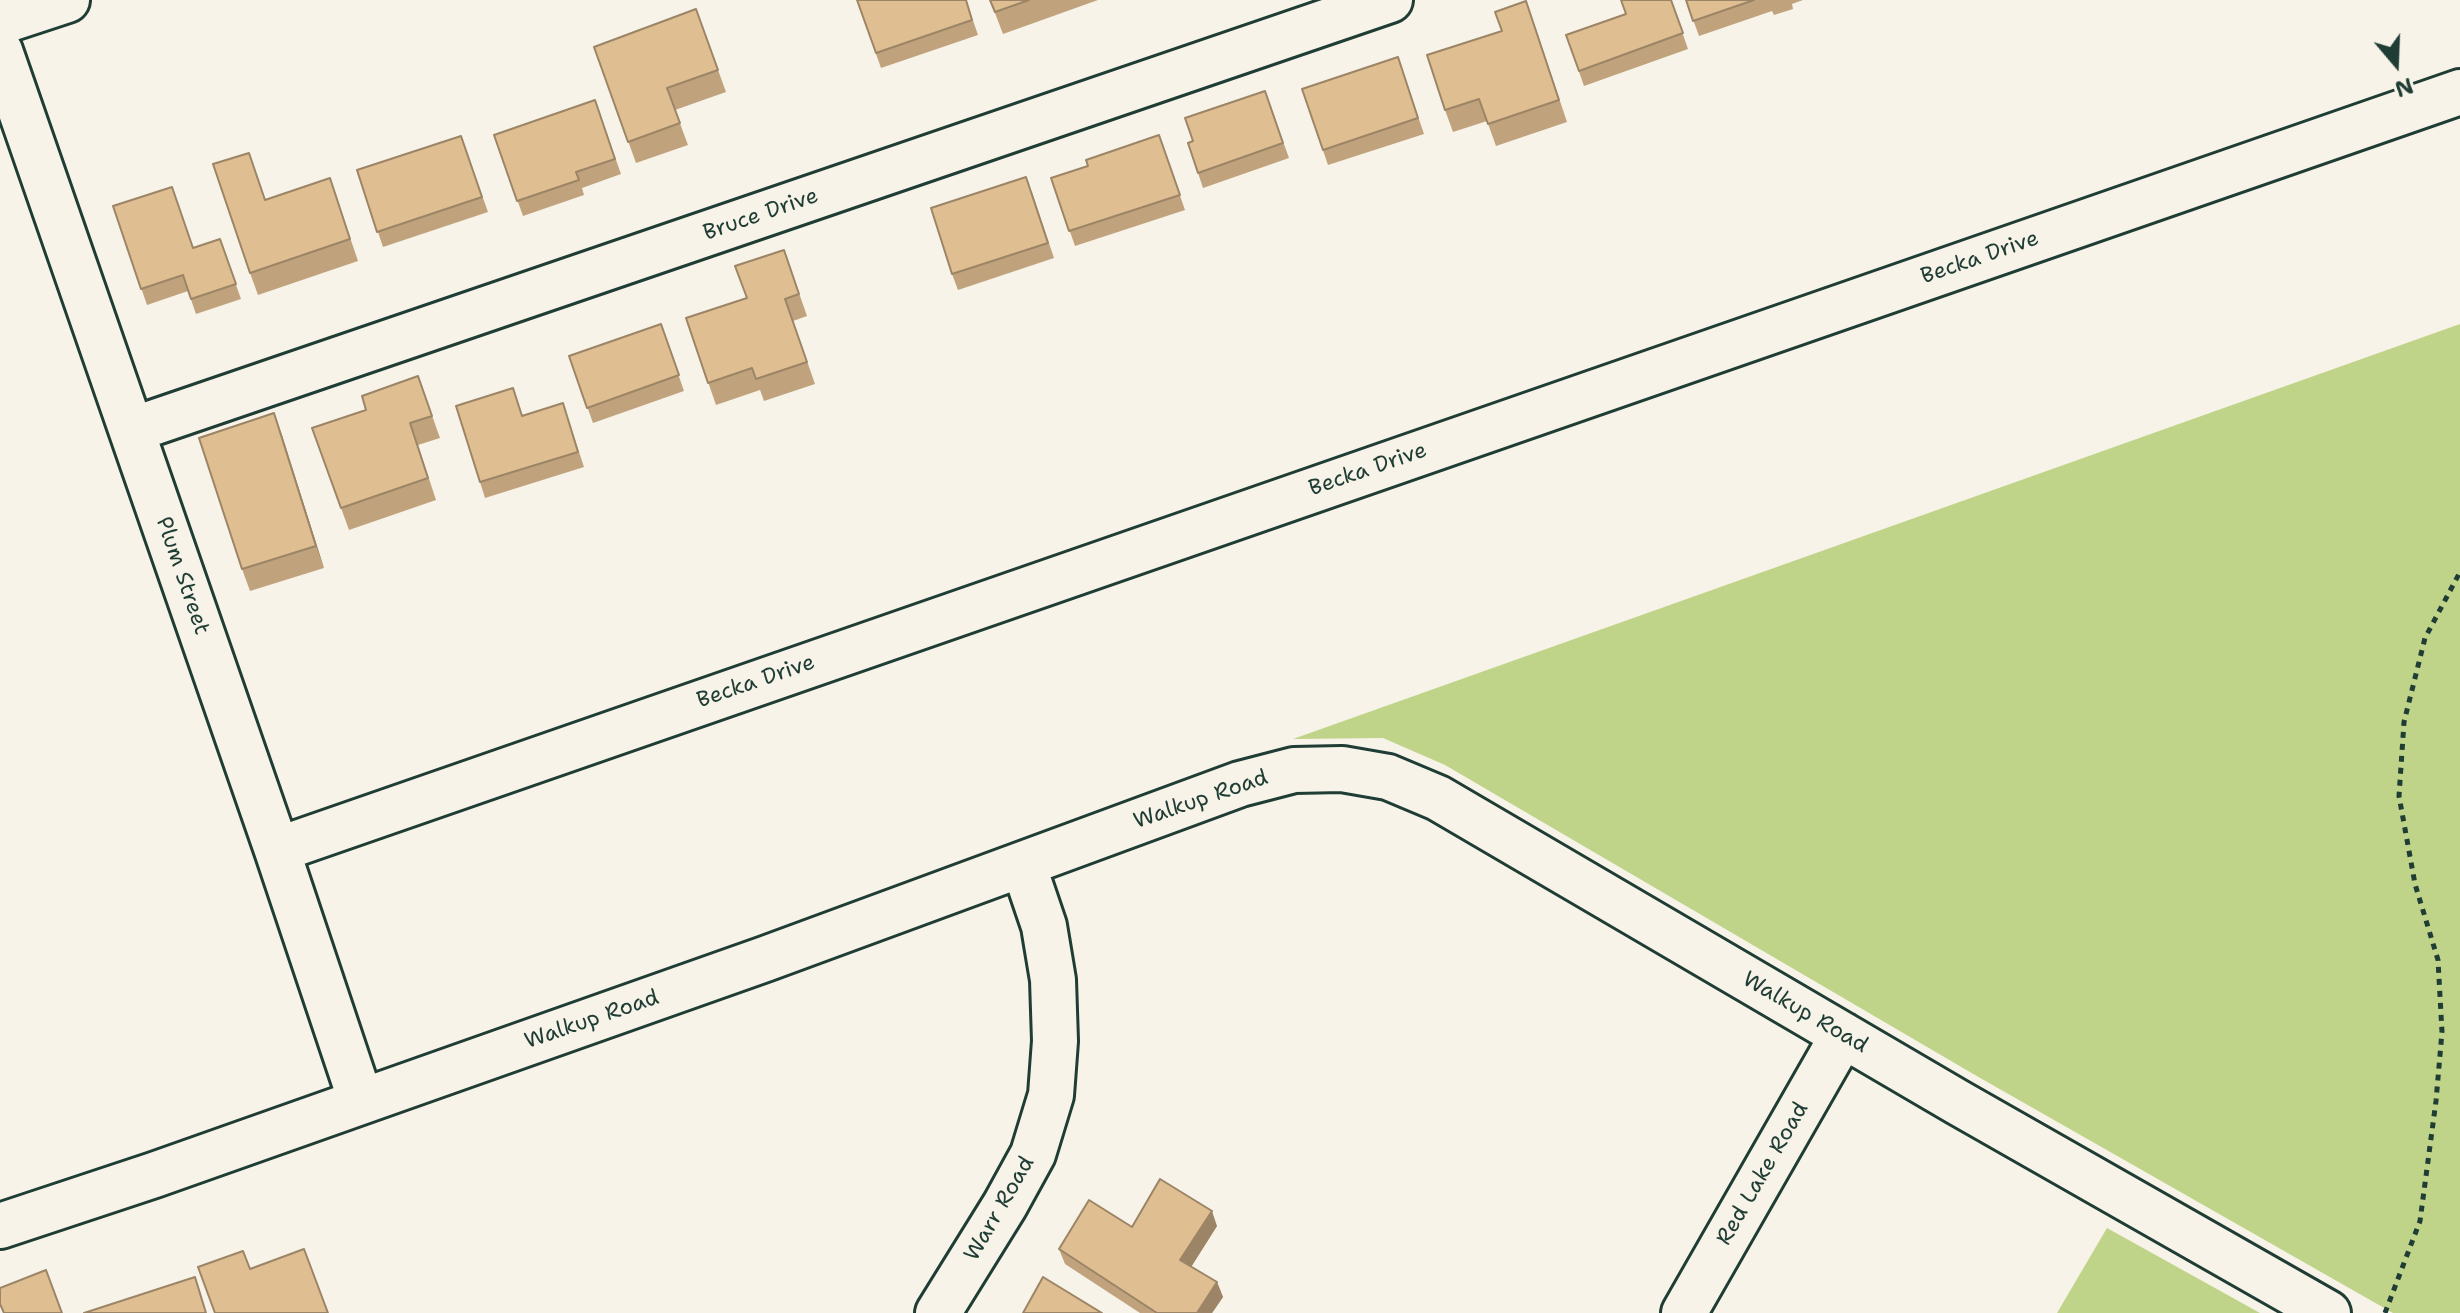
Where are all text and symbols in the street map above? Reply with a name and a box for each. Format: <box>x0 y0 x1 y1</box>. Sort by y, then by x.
north arrow <box>2356 24 2436 104</box>
text: N <box>2391 71 2417 104</box>
street label: Bruce Drive <box>700 183 822 247</box>
street label: Becka Drive <box>1918 226 2042 290</box>
street label: Becka Drive <box>1306 438 1430 502</box>
street label: Plum Street <box>150 514 214 638</box>
street label: Becka Drive <box>694 650 818 714</box>
street label: Walkup Road <box>1130 765 1272 835</box>
street label: Walkup Road <box>1738 966 1872 1060</box>
street label: Walkup Road <box>521 985 663 1055</box>
street label: Red Lake Road <box>1711 1098 1815 1250</box>
street label: Warr Road <box>959 1152 1041 1266</box>

